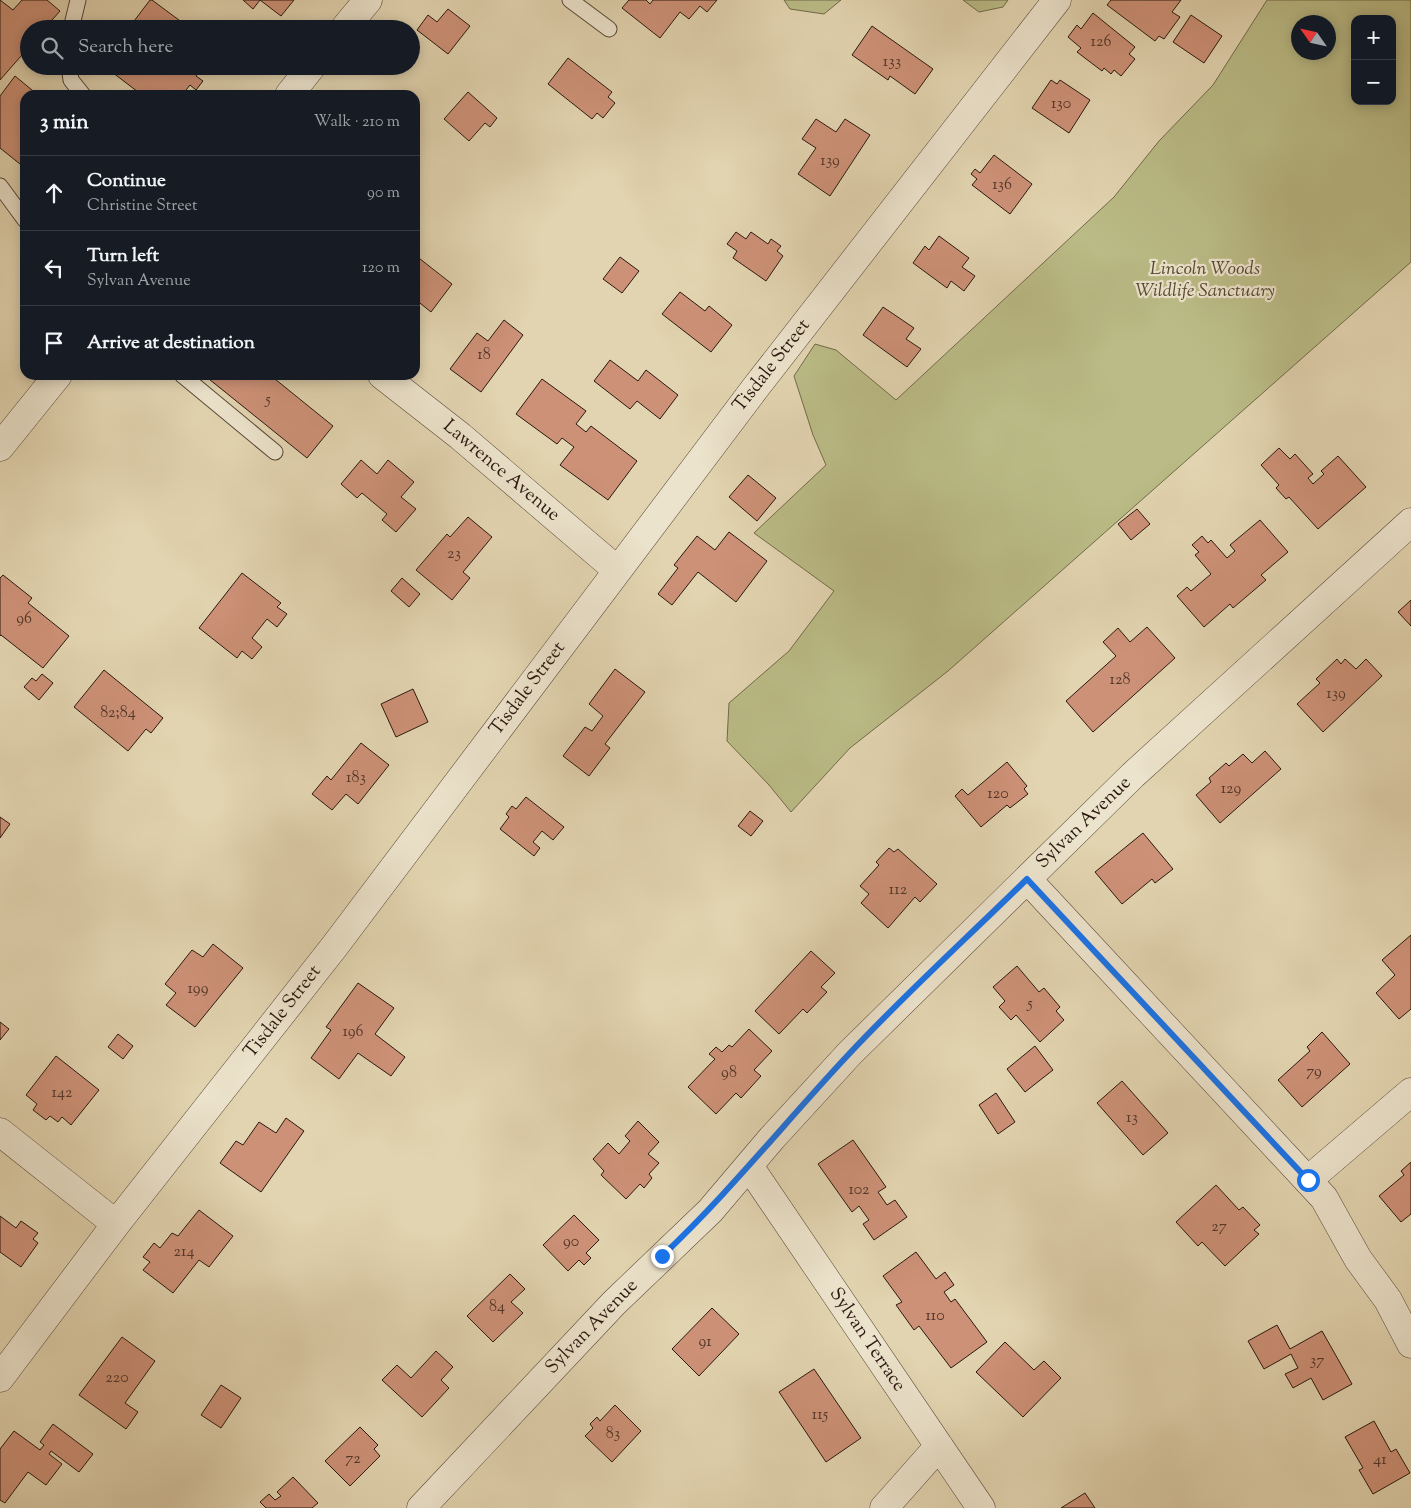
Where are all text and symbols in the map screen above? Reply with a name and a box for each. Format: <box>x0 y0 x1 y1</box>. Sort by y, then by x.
north arrow <box>1291 15 1336 60</box>
map controls <box>1351 15 1396 105</box>
button: + <box>1351 15 1396 60</box>
search box <box>20 20 420 75</box>
house number: 126 <box>1091 31 1111 54</box>
icon: search <box>38 34 66 62</box>
text: Search here <box>78 34 173 61</box>
house number: 133 <box>883 51 901 74</box>
button: − <box>1351 60 1396 105</box>
house number: 130 <box>1051 93 1071 116</box>
text: 3 min <box>40 108 89 138</box>
text: Walk · 210 m <box>314 111 400 134</box>
house number: 139 <box>820 150 840 173</box>
text: Continue <box>87 168 166 195</box>
house number: 136 <box>992 174 1012 197</box>
icon: ahead <box>40 179 68 207</box>
text: 90 m <box>367 182 400 205</box>
text: Christine Street <box>87 195 197 218</box>
text: Turn left <box>87 243 159 270</box>
icon: left <box>40 254 68 282</box>
park label: Lincoln Woods Wildlife Sanctuary <box>1135 256 1275 305</box>
text: 120 m <box>362 257 400 280</box>
text: Sylvan Avenue <box>87 270 191 293</box>
street label: Tisdale Street <box>727 313 817 418</box>
icon: arrive <box>40 329 68 357</box>
text: Arrive at destination <box>87 330 255 357</box>
house number: 18 <box>477 344 491 367</box>
house number: 5 <box>264 389 271 412</box>
street label: Lawrence Avenue <box>436 414 566 528</box>
house number: 23 <box>447 543 461 566</box>
house number: 96 <box>16 608 32 631</box>
street label: Tisdale Street <box>484 636 573 742</box>
house number: 128 <box>1110 669 1130 692</box>
house number: 139 <box>1326 683 1346 706</box>
house number: 82;84 <box>100 702 136 725</box>
house number: 183 <box>346 767 366 790</box>
street label: Sylvan Avenue <box>1030 770 1138 876</box>
house number: 129 <box>1221 778 1242 801</box>
house number: 120 <box>987 783 1009 806</box>
house number: 112 <box>889 879 908 902</box>
street label: Tisdale Street <box>238 959 328 1064</box>
house number: 199 <box>188 978 209 1001</box>
house number: 5 <box>1026 993 1033 1016</box>
house number: 196 <box>342 1021 364 1044</box>
house number: 79 <box>1306 1061 1322 1084</box>
house number: 98 <box>721 1062 737 1085</box>
house number: 142 <box>52 1082 73 1105</box>
house number: 13 <box>1126 1107 1138 1130</box>
route start <box>1297 1169 1320 1192</box>
house number: 102 <box>848 1179 870 1202</box>
house number: 27 <box>1211 1216 1227 1239</box>
house number: 90 <box>563 1231 579 1254</box>
house number: 214 <box>174 1241 195 1264</box>
route end <box>651 1245 674 1268</box>
street label: Sylvan Avenue <box>539 1273 645 1381</box>
street label: Sylvan Terrace <box>822 1283 912 1398</box>
house number: 84 <box>489 1296 505 1319</box>
house number: 110 <box>925 1305 945 1328</box>
house number: 91 <box>698 1331 712 1354</box>
house number: 37 <box>1310 1350 1324 1373</box>
house number: 220 <box>105 1367 129 1390</box>
house number: 115 <box>812 1404 829 1427</box>
house number: 83 <box>606 1423 620 1446</box>
house number: 72 <box>345 1448 361 1471</box>
house number: 41 <box>1373 1449 1387 1472</box>

